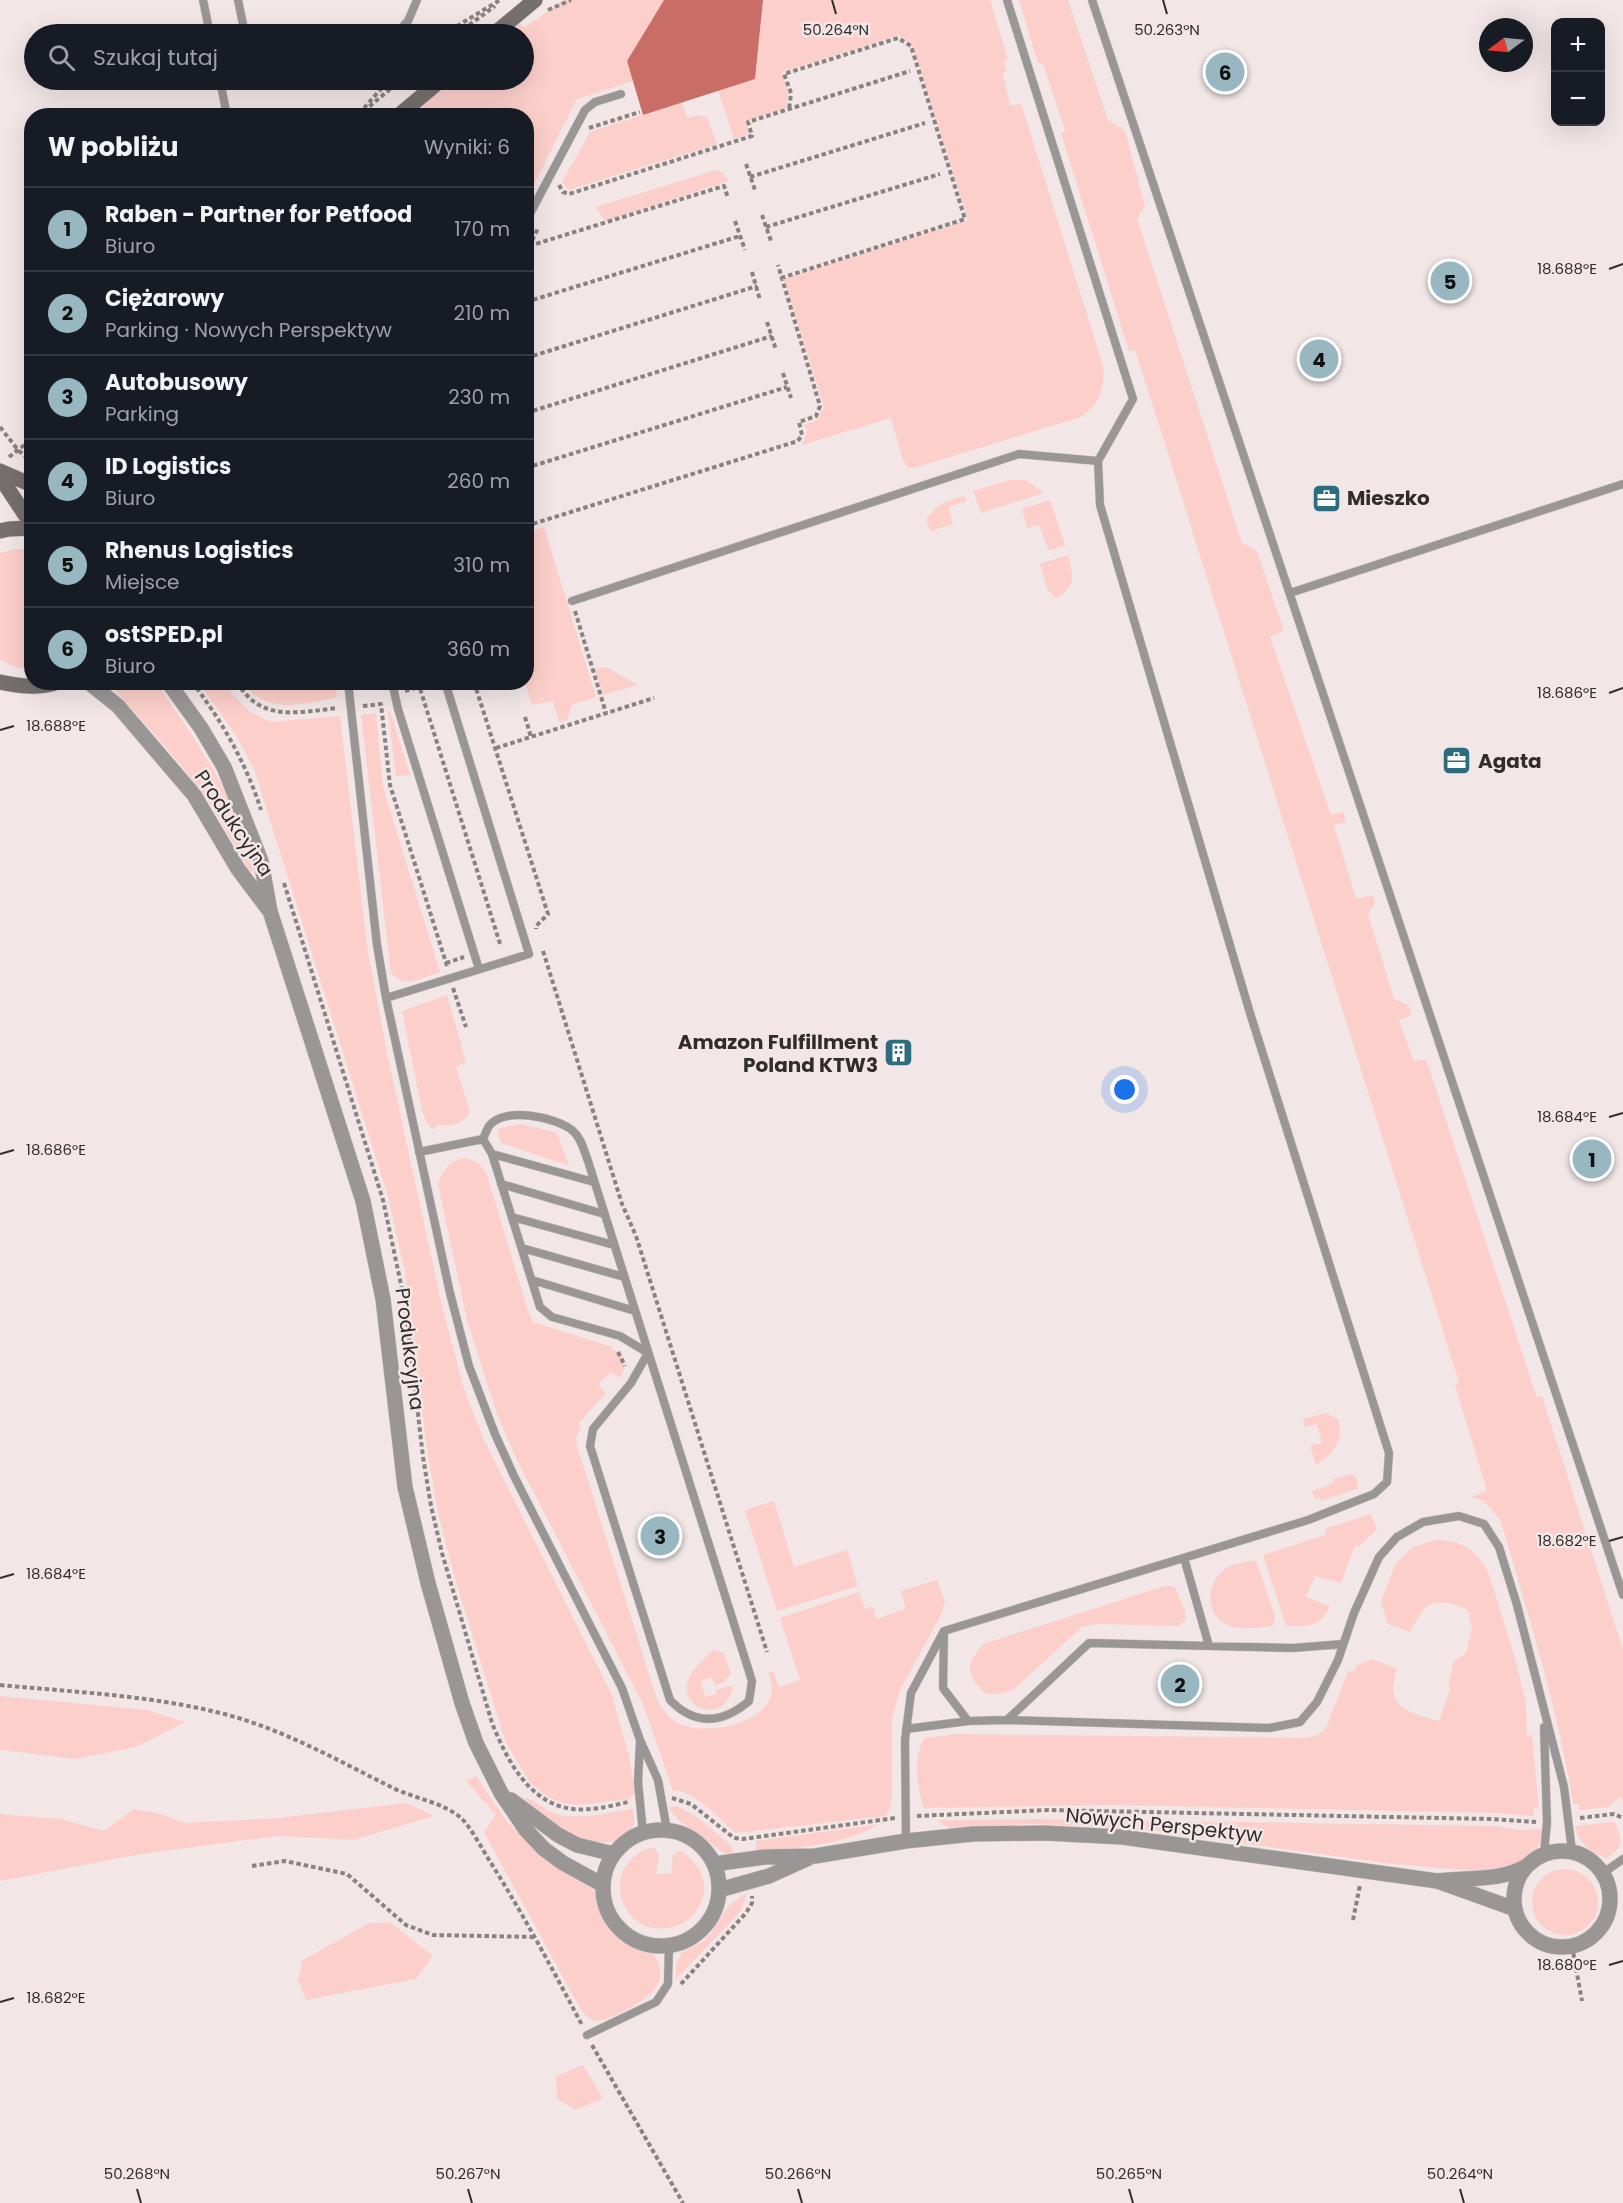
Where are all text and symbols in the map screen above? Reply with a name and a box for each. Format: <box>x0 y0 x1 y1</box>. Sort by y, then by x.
north arrow <box>1479 18 1533 72</box>
map controls <box>1551 18 1605 126</box>
button: + <box>1551 18 1605 72</box>
text: 50.264°N <box>803 19 869 40</box>
text: 50.263°N <box>1134 19 1200 40</box>
search box <box>24 24 534 90</box>
icon: search <box>45 41 78 74</box>
text: Szukaj tutaj <box>93 42 218 73</box>
pin: 6 <box>1206 50 1244 94</box>
button: − <box>1551 72 1605 126</box>
text: W pobliżu <box>48 129 179 165</box>
text: Wyniki: 6 <box>424 133 510 161</box>
text: Raben - Partner for Petfood <box>105 199 412 230</box>
text: 1 <box>64 215 71 243</box>
text: 170 m <box>454 215 510 243</box>
text: Biuro <box>105 232 155 260</box>
pin: 5 <box>1430 258 1470 304</box>
text: 18.688°E <box>1537 258 1597 279</box>
text: Ciężarowy <box>105 283 224 314</box>
text: 2 <box>62 299 73 327</box>
text: 210 m <box>454 299 510 327</box>
text: Parking · Nowych Perspektyw <box>105 316 392 344</box>
pin: 4 <box>1300 336 1338 382</box>
text: Autobusowy <box>105 367 248 398</box>
text: 3 <box>61 383 74 411</box>
text: 230 m <box>448 383 510 411</box>
text: Parking <box>105 400 179 428</box>
text: ID Logistics <box>105 451 231 482</box>
text: 4 <box>61 467 74 495</box>
text: 260 m <box>447 467 510 495</box>
office icon: Mieszko <box>1310 482 1342 514</box>
text: Biuro <box>105 484 155 512</box>
place label: Mieszko <box>1347 484 1430 512</box>
text: Rhenus Logistics <box>105 535 294 566</box>
text: 5 <box>61 551 74 579</box>
text: 310 m <box>453 551 510 579</box>
text: Miejsce <box>105 568 179 596</box>
text: ostSPED.pl <box>105 619 223 650</box>
text: 6 <box>61 635 74 663</box>
text: 360 m <box>447 635 510 663</box>
text: Biuro <box>105 652 155 680</box>
text: 18.686°E <box>1537 682 1597 703</box>
text: 18.688°E <box>26 715 86 736</box>
office icon: Agata <box>1441 745 1473 777</box>
place label: Agata <box>1478 747 1542 775</box>
street label: Produkcyjna <box>188 764 280 882</box>
place label: Amazon Fulfillment Poland KTW3 <box>678 1028 878 1079</box>
building icon: Amazon Fulfillment Poland KTW3 <box>883 1037 915 1069</box>
your location <box>1110 1075 1139 1104</box>
text: 18.684°E <box>1537 1106 1597 1127</box>
pin: 1 <box>1572 1136 1612 1182</box>
text: 18.686°E <box>26 1139 86 1160</box>
street label: Produkcyjna <box>389 1286 431 1412</box>
pin: 3 <box>640 1514 680 1558</box>
text: 18.682°E <box>1538 1530 1596 1551</box>
text: 18.684°E <box>26 1563 86 1584</box>
pin: 2 <box>1160 1662 1200 1706</box>
street label: Nowych Perspektyw <box>1064 1801 1264 1849</box>
text: 18.680°E <box>1537 1954 1597 1975</box>
text: 18.682°E <box>27 1987 85 2008</box>
text: 50.268°N <box>104 2163 170 2184</box>
text: 50.267°N <box>435 2163 501 2184</box>
text: 50.266°N <box>765 2163 831 2184</box>
text: 50.265°N <box>1096 2163 1162 2184</box>
text: 50.264°N <box>1427 2163 1493 2184</box>

